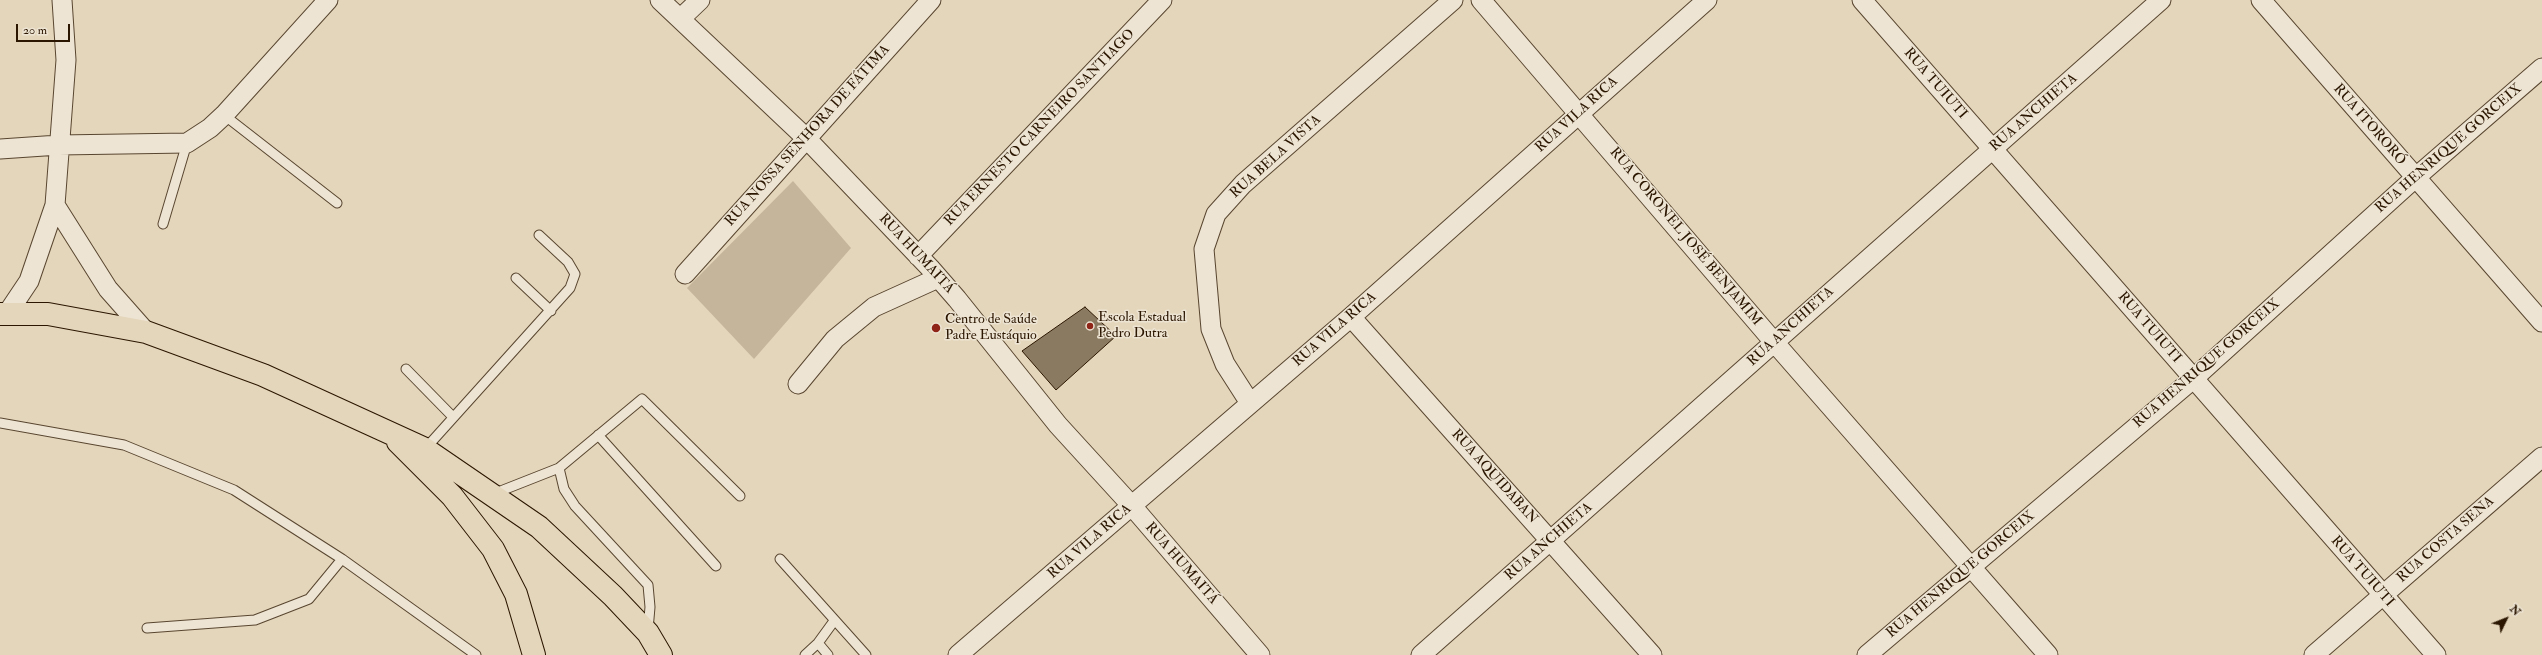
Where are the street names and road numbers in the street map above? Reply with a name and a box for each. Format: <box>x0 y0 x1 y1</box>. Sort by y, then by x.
street label: RUA ERNESTO CARNEIRO SANTIAGO <box>941 26 1139 230</box>
street label: RUA NOSSA SENHORA DE FÁTIMA <box>722 42 894 230</box>
street label: RUA TUIUTI <box>1900 45 1970 123</box>
street label: RUA ANCHIETA <box>1987 70 2081 156</box>
street label: RUA VILA RICA <box>1532 74 1622 156</box>
street label: RUA ITORORÓ <box>2329 81 2409 169</box>
street label: RUA HENRIQUE GORCEIX <box>2372 81 2526 217</box>
street label: RUA BELA VISTA <box>1227 112 1325 202</box>
street label: RUA CORONEL JOSÉ BENJAMIM <box>1605 144 1765 330</box>
street label: RUA HUMAITÁ <box>875 211 957 297</box>
street label: RUA ANCHIETA <box>1744 284 1838 370</box>
street label: RUA VILA RICA <box>1290 289 1380 371</box>
street label: RUA TUIUTI <box>2114 289 2184 367</box>
street label: RUA HENRIQUE GORCEIX <box>2130 296 2284 432</box>
street label: RUA AQUIDABAN <box>1447 426 1541 528</box>
street label: RUA COSTA SENA <box>2394 493 2498 587</box>
street label: RUA ANCHIETA <box>1502 499 1596 585</box>
street label: RUA VILA RICA <box>1045 501 1135 583</box>
street label: RUA HENRIQUE GORCEIX <box>1883 508 2039 642</box>
street label: RUA HUMAITÁ <box>1141 520 1221 608</box>
street label: RUA TUIUTI <box>2327 533 2397 611</box>

